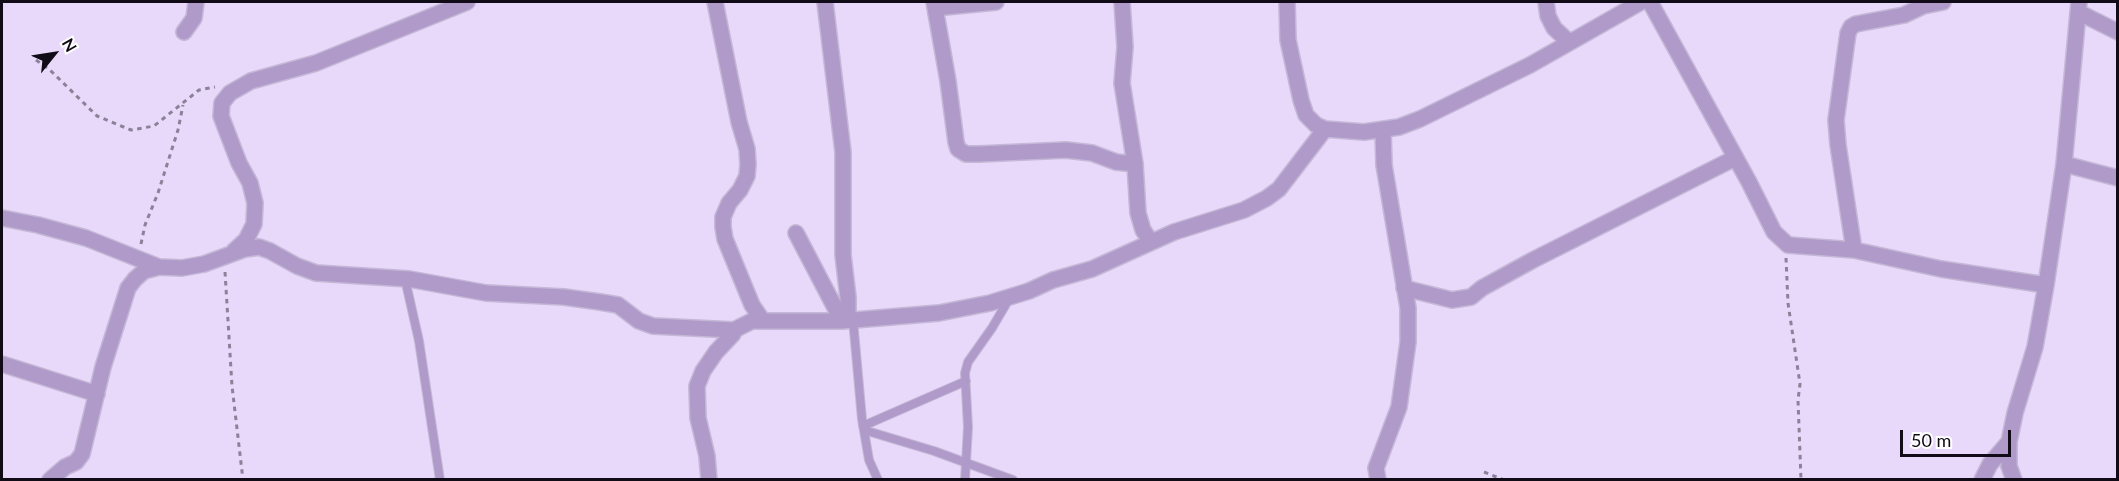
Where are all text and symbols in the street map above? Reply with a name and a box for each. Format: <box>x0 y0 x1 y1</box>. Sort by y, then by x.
north arrow <box>24 24 84 84</box>
text: N <box>59 35 81 55</box>
scale bar <box>1903 418 2014 456</box>
text: 50 m <box>1911 429 1951 451</box>

